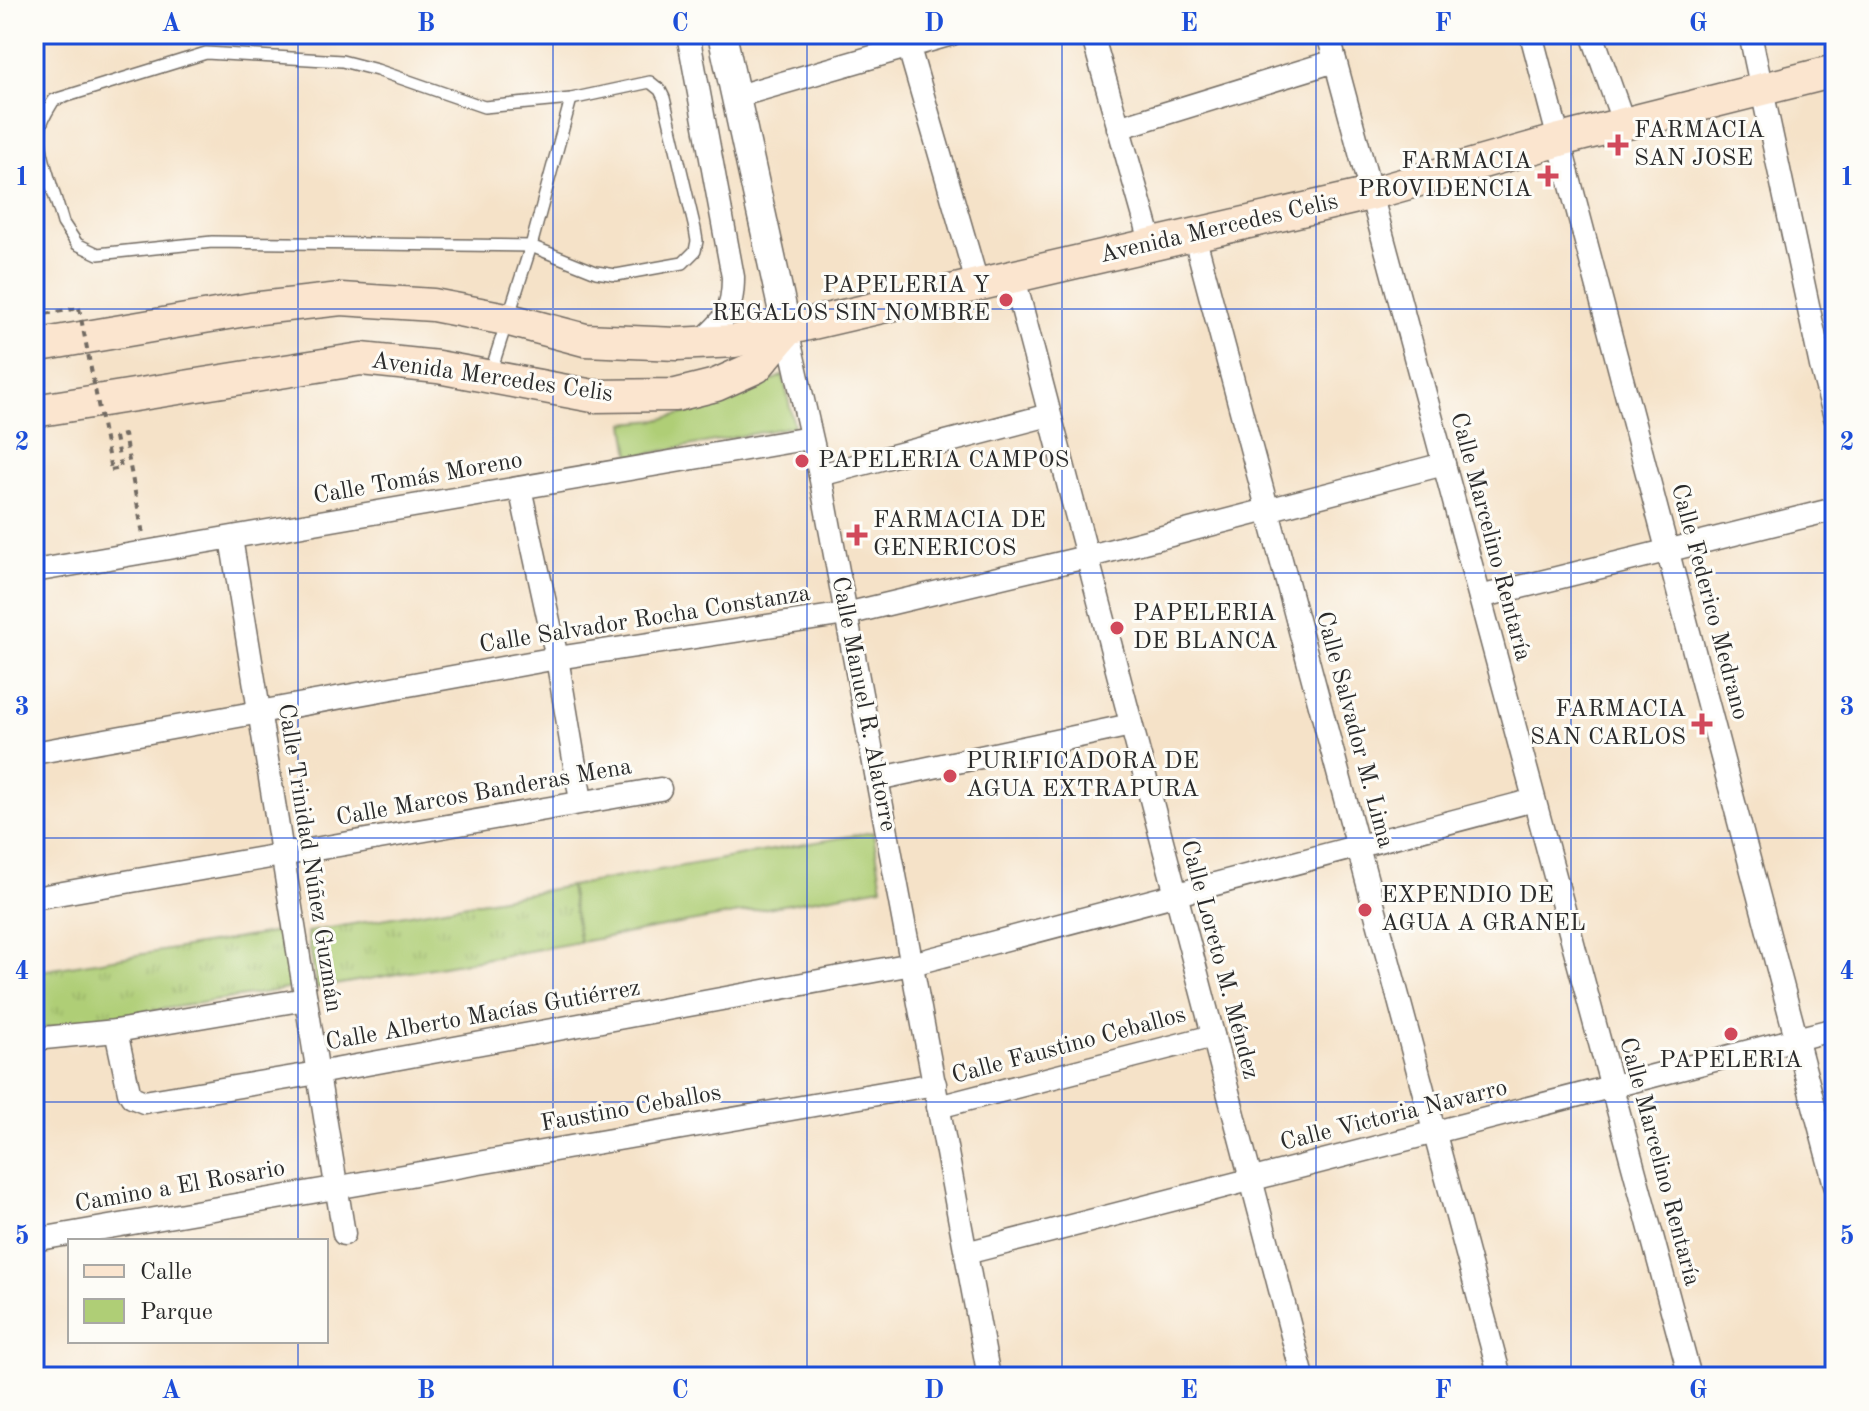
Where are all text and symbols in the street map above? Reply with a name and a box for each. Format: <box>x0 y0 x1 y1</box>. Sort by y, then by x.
text: A <box>161 11 181 37</box>
text: B <box>417 11 435 37</box>
text: C <box>671 11 689 37</box>
text: D <box>924 11 944 37</box>
text: E <box>1180 11 1198 37</box>
text: F <box>1434 11 1452 37</box>
text: G <box>1689 11 1707 37</box>
place label: FARMACIA SAN JOSE <box>1634 119 1765 171</box>
marker: FARMACIA SAN JOSE <box>1609 136 1627 154</box>
place label: FARMACIA PROVIDENCIA <box>1358 150 1532 202</box>
text: 1 <box>14 165 30 191</box>
text: 1 <box>1839 165 1855 191</box>
marker: FARMACIA PROVIDENCIA <box>1539 167 1557 185</box>
street label: Avenida Mercedes Celis <box>1098 190 1340 268</box>
place label: PAPELERIA Y REGALOS SIN NOMBRE <box>712 274 990 326</box>
marker: PAPELERIA Y REGALOS SIN NOMBRE <box>997 291 1015 309</box>
street label: Avenida Mercedes Celis <box>370 349 614 407</box>
street label: Calle Marcelino Rentaría <box>1445 410 1535 664</box>
text: 2 <box>14 430 30 456</box>
text: 2 <box>1839 430 1855 456</box>
street label: Calle Tomás Moreno <box>312 449 524 509</box>
place label: PAPELERIA CAMPOS <box>818 449 1069 473</box>
marker: PAPELERIA CAMPOS <box>793 452 811 470</box>
street label: Calle Federico Medrano <box>1666 481 1752 723</box>
place label: FARMACIA DE GENERICOS <box>873 509 1046 561</box>
marker: FARMACIA DE GENERICOS <box>848 526 866 544</box>
street label: Calle Manuel R. Alatorre <box>827 575 899 833</box>
street label: Calle Salvador Rocha Constanza <box>478 582 812 658</box>
place label: PAPELERIA DE BLANCA <box>1133 602 1278 654</box>
street label: Calle Salvador M. Lima <box>1311 609 1397 851</box>
marker: PAPELERIA DE BLANCA <box>1108 619 1126 637</box>
text: 3 <box>14 695 30 721</box>
text: 3 <box>1839 695 1855 721</box>
place label: FARMACIA SAN CARLOS <box>1530 698 1686 750</box>
street label: Calle Trinidad Núñez Guzmán <box>273 702 345 1014</box>
marker: FARMACIA SAN CARLOS <box>1693 715 1711 733</box>
place label: PURIFICADORA DE AGUA EXTRAPURA <box>966 750 1199 802</box>
street label: Calle Marcos Banderas Mena <box>334 755 634 831</box>
marker: PURIFICADORA DE AGUA EXTRAPURA <box>941 767 959 785</box>
street label: Calle Loreto M. Méndez <box>1176 838 1262 1082</box>
place label: EXPENDIO DE AGUA A GRANEL <box>1381 884 1586 936</box>
marker: EXPENDIO DE AGUA A GRANEL <box>1356 901 1374 919</box>
text: 4 <box>14 959 30 985</box>
text: 4 <box>1839 959 1855 985</box>
street label: Calle Alberto Macías Gutiérrez <box>324 976 642 1056</box>
street label: Calle Faustino Ceballos <box>949 1003 1189 1089</box>
marker: PAPELERIA <box>1722 1025 1740 1043</box>
street label: Calle Marcelino Rentaría <box>1614 1035 1704 1289</box>
place label: PAPELERIA <box>1659 1049 1803 1073</box>
street label: Calle Victoria Navarro <box>1278 1076 1510 1156</box>
street label: Faustino Ceballos <box>539 1081 723 1137</box>
street label: Camino a El Rosario <box>73 1157 287 1217</box>
text: 5 <box>14 1224 30 1250</box>
text: 5 <box>1839 1224 1855 1250</box>
legend <box>68 1239 328 1343</box>
text: Calle <box>140 1261 192 1285</box>
text: Parque <box>140 1301 213 1325</box>
text: A <box>161 1378 181 1404</box>
text: B <box>417 1378 435 1404</box>
text: C <box>671 1378 689 1404</box>
text: D <box>924 1378 944 1404</box>
text: E <box>1180 1378 1198 1404</box>
text: F <box>1434 1378 1452 1404</box>
text: G <box>1689 1378 1707 1404</box>

